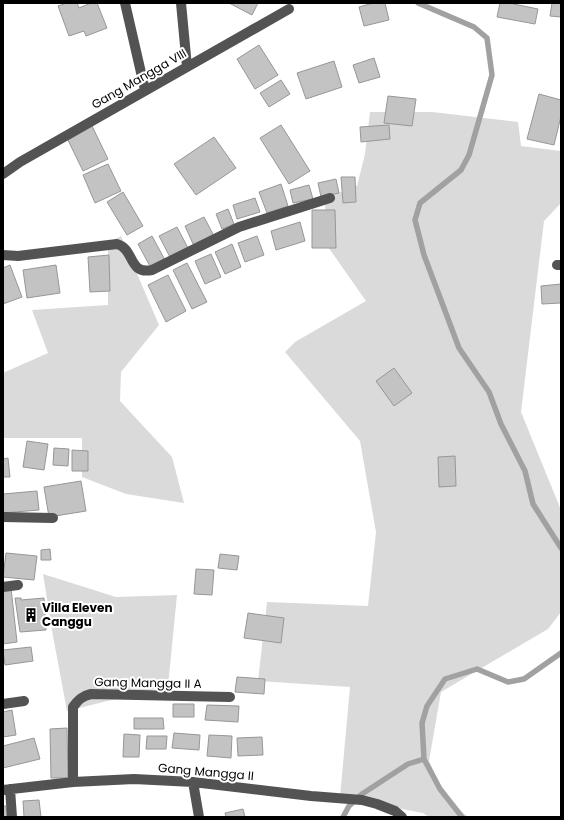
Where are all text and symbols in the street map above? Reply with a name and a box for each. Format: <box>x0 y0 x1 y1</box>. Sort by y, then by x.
street label: Gang Mangga VIII <box>88 44 189 113</box>
place label: Villa Eleven Canggu <box>42 599 113 630</box>
building icon: Villa Eleven Canggu <box>23 607 39 623</box>
street label: Gang Mangga II A <box>94 673 202 692</box>
street label: Gang Mangga II <box>157 759 255 784</box>

